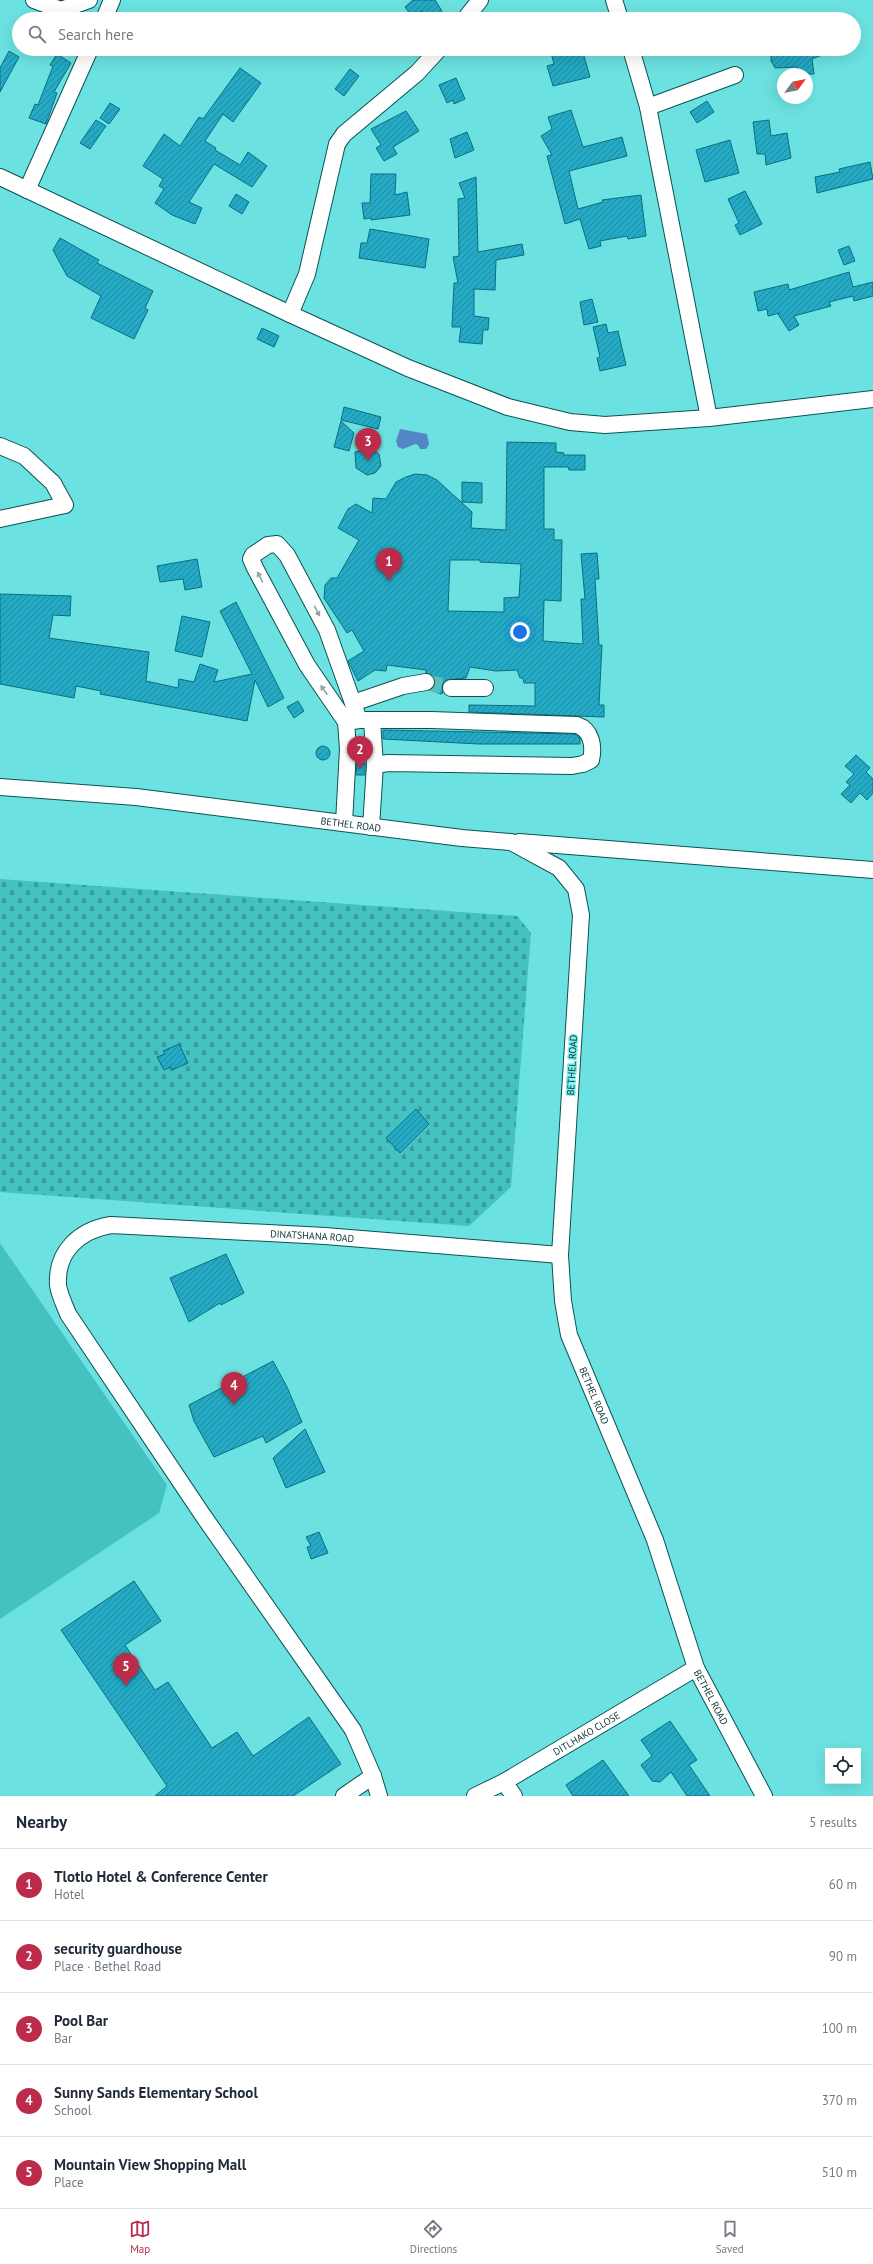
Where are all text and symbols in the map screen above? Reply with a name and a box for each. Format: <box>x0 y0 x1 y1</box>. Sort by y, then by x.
search box <box>12 12 861 56</box>
icon: search <box>26 23 48 45</box>
text: Search here <box>58 25 134 44</box>
north arrow <box>777 68 813 104</box>
pin: 3 <box>355 428 381 461</box>
pin: 1 <box>376 548 402 581</box>
one-way arrow <box>257 571 263 583</box>
one-way arrow <box>314 605 321 617</box>
your location <box>510 622 530 642</box>
one-way arrow <box>320 684 328 695</box>
pin: 2 <box>347 736 373 769</box>
street label: BETHEL ROAD <box>320 814 382 834</box>
street label: BETHEL ROAD <box>564 1034 580 1096</box>
street label: DINATSHANA ROAD <box>270 1227 355 1245</box>
street label: BETHEL ROAD <box>577 1365 612 1426</box>
pin: 4 <box>221 1372 247 1405</box>
pin: 5 <box>113 1653 139 1686</box>
street label: BETHEL ROAD <box>691 1667 731 1727</box>
street label: DITLHAKO CLOSE <box>551 1708 622 1758</box>
map controls <box>825 1748 861 1784</box>
button: locate <box>825 1748 861 1784</box>
text: Nearby <box>16 1811 67 1833</box>
text: 5 results <box>809 1814 857 1831</box>
text: Tlotlo Hotel & Conference Center <box>54 1867 268 1886</box>
text: 1 <box>25 1876 33 1893</box>
text: 60 m <box>829 1876 857 1893</box>
text: Hotel <box>54 1886 84 1903</box>
text: security guardhouse <box>54 1939 182 1958</box>
text: 2 <box>25 1948 33 1965</box>
text: 90 m <box>829 1948 857 1965</box>
text: Place · Bethel Road <box>54 1958 161 1975</box>
text: Pool Bar <box>54 2011 108 2030</box>
text: 3 <box>25 2020 33 2037</box>
text: 100 m <box>822 2020 857 2037</box>
text: Bar <box>54 2030 72 2047</box>
text: Sunny Sands Elementary School <box>54 2083 258 2102</box>
text: 4 <box>25 2092 33 2109</box>
text: 370 m <box>822 2092 857 2109</box>
text: School <box>54 2102 92 2119</box>
text: Mountain View Shopping Mall <box>54 2155 246 2174</box>
text: 5 <box>25 2164 33 2181</box>
text: 510 m <box>822 2164 857 2181</box>
text: Place <box>54 2174 84 2191</box>
tab: Map <box>129 2218 151 2256</box>
tab: Directions <box>410 2218 457 2256</box>
tab: Saved <box>716 2218 744 2256</box>

